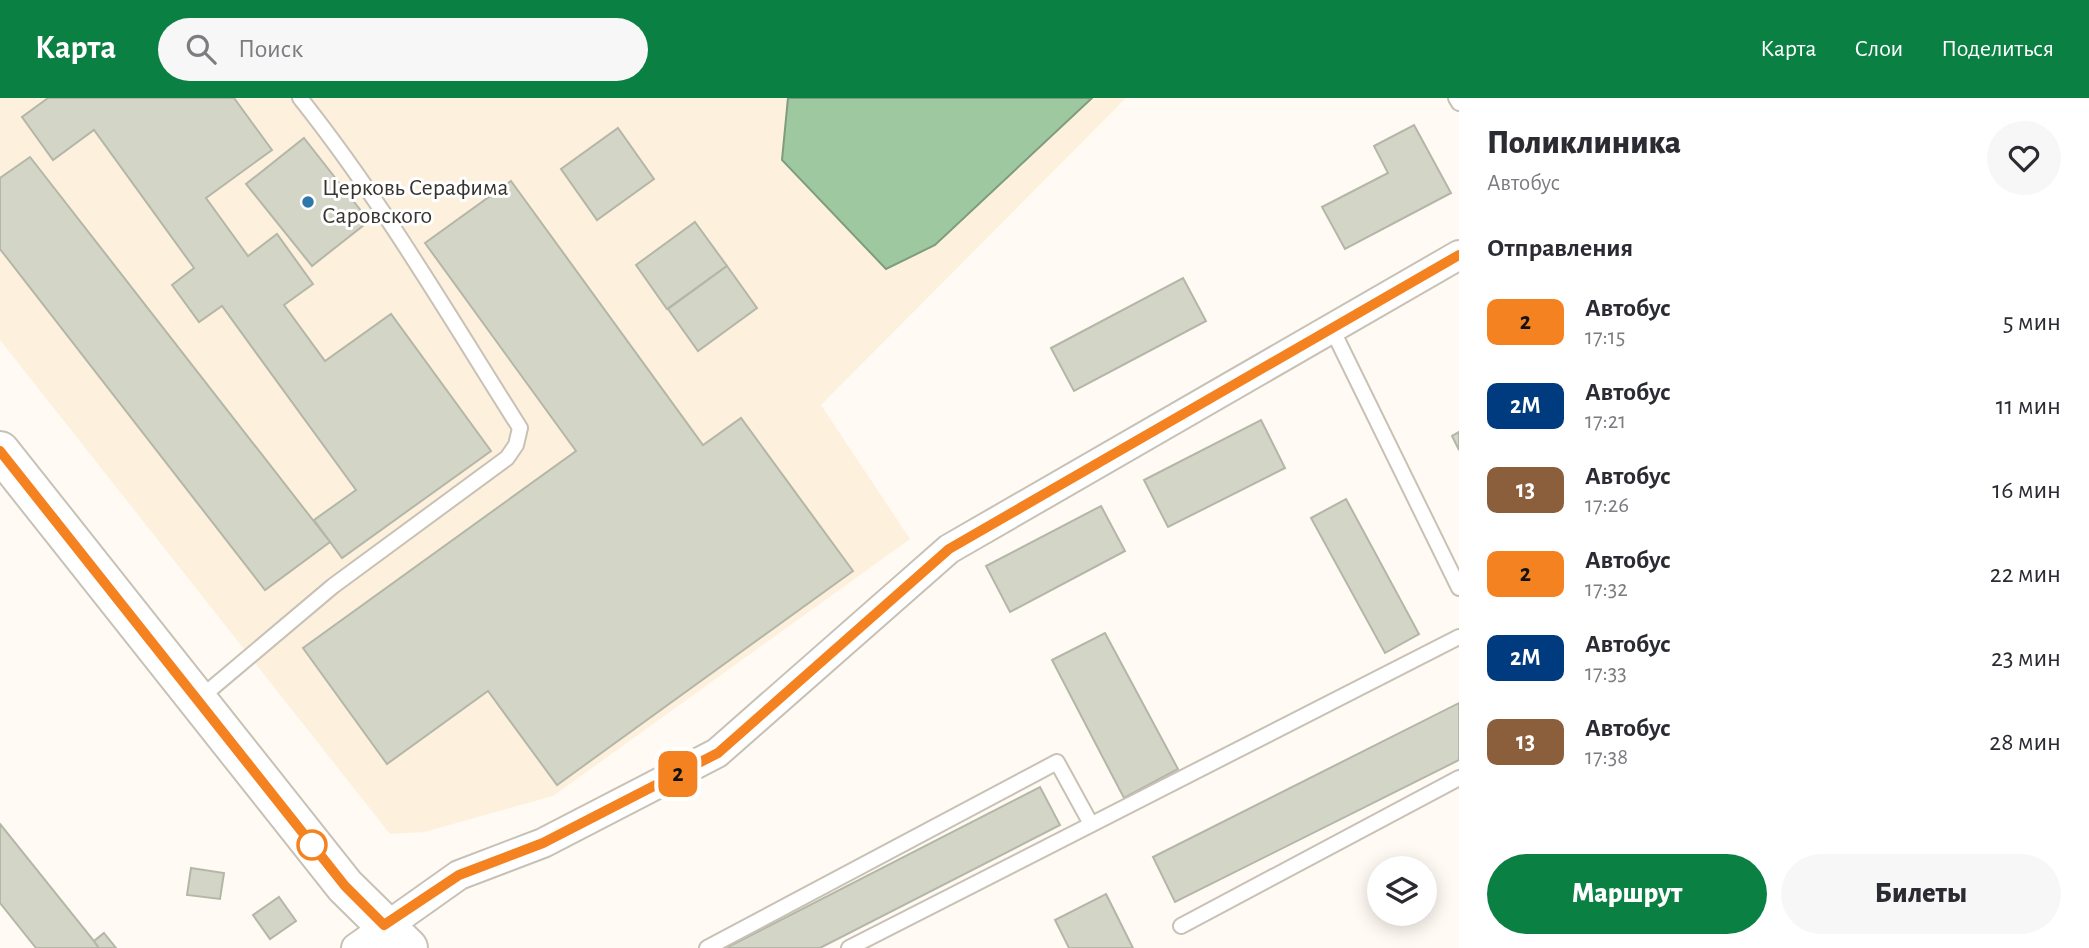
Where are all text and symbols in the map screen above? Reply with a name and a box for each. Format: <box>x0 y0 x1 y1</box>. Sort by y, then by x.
search box <box>158 18 648 81</box>
icon: search <box>182 30 220 68</box>
text: Карта <box>35 32 116 65</box>
text: Поиск <box>238 36 303 62</box>
text: Карта <box>1760 37 1816 61</box>
text: Слои <box>1854 37 1903 61</box>
text: Поделиться <box>1941 37 2054 61</box>
button: heart <box>1987 121 2061 195</box>
text: Поликлиника <box>1487 127 1681 160</box>
text: Автобус <box>1487 172 1560 195</box>
place label: Церковь Серафима Саровского <box>322 176 508 228</box>
marker: Церковь Серафима Саровского <box>300 194 316 210</box>
text: Отправления <box>1487 235 1633 261</box>
text: Автобус <box>1585 295 1671 321</box>
text: 5 мин <box>2003 309 2061 335</box>
text: 2 <box>1520 310 1531 334</box>
text: 17:15 <box>1585 326 1625 349</box>
text: Автобус <box>1585 379 1671 405</box>
text: 11 мин <box>1996 393 2061 419</box>
text: 2М <box>1510 394 1541 418</box>
text: 17:21 <box>1585 410 1626 433</box>
text: Автобус <box>1585 463 1671 489</box>
text: 16 мин <box>1992 477 2061 503</box>
text: 13 <box>1516 478 1535 502</box>
text: 17:26 <box>1585 494 1629 517</box>
text: Автобус <box>1585 547 1671 573</box>
text: 22 мин <box>1990 561 2061 587</box>
text: 2 <box>1520 562 1531 586</box>
text: 17:32 <box>1585 578 1628 601</box>
text: Автобус <box>1585 631 1671 657</box>
text: 23 мин <box>1991 645 2061 671</box>
text: 2М <box>1510 646 1541 670</box>
text: 17:33 <box>1585 662 1627 685</box>
text: Автобус <box>1585 715 1671 741</box>
text: 28 мин <box>1989 729 2061 755</box>
text: 13 <box>1516 730 1535 754</box>
text: 17:38 <box>1585 746 1628 769</box>
line badge: 2 <box>655 751 701 797</box>
text: 2 <box>672 762 684 786</box>
unlabelled marker <box>297 830 327 860</box>
button: Маршрут <box>1487 854 1767 934</box>
button: Билеты <box>1781 854 2061 934</box>
map controls <box>1367 856 1437 926</box>
button: layers <box>1367 856 1437 926</box>

